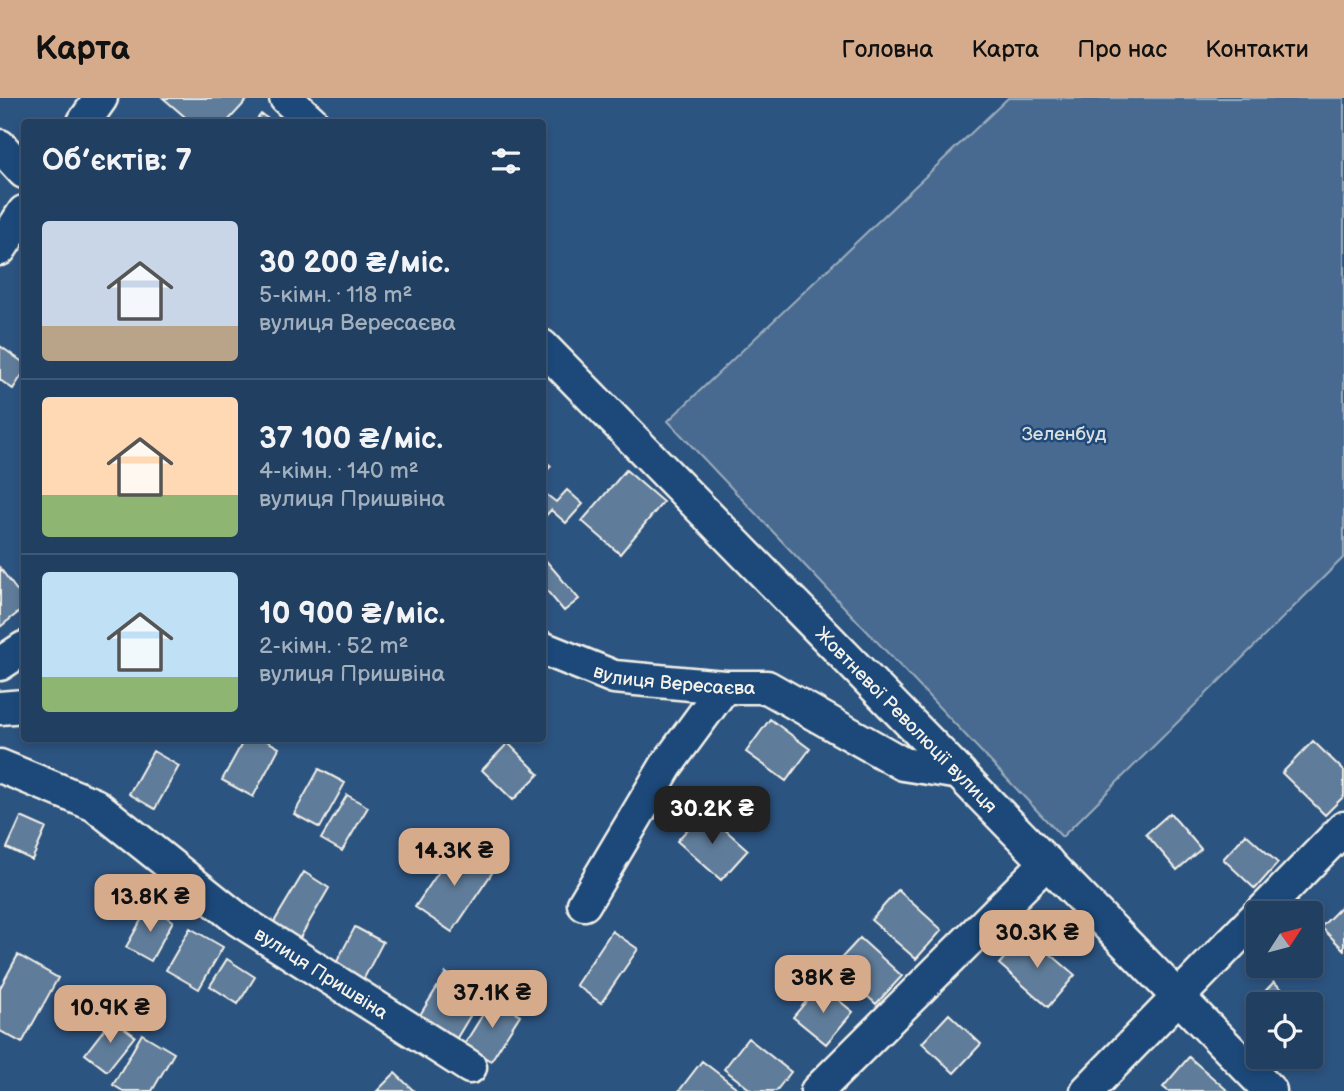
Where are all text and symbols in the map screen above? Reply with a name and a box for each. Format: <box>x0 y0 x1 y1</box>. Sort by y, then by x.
text: Карта <box>35 29 130 69</box>
text: Головна <box>842 35 934 64</box>
text: Карта <box>972 35 1039 64</box>
text: Про нас <box>1077 35 1167 64</box>
text: Контакти <box>1205 35 1309 64</box>
icon: filters <box>487 142 525 180</box>
text: Об’єктів: 7 <box>42 143 192 179</box>
text: 30 200 ₴/міс. <box>259 245 450 281</box>
icon: home <box>98 249 182 333</box>
text: 5-кімн. · 118 m² <box>259 281 413 309</box>
text: вулиця Вересаєва <box>259 309 456 337</box>
text: 37 100 ₴/міс. <box>259 421 443 457</box>
park label: Зеленбуд <box>1022 423 1107 446</box>
icon: home <box>98 425 182 509</box>
text: 4-кімн. · 140 m² <box>259 457 419 485</box>
text: вулиця Пришвіна <box>259 485 445 513</box>
text: 10 900 ₴/міс. <box>259 596 445 632</box>
icon: home <box>98 600 182 684</box>
street label: Жовтневої Революції вулиця <box>810 623 1002 818</box>
text: 2-кімн. · 52 m² <box>259 632 408 660</box>
text: вулиця Пришвіна <box>259 660 445 688</box>
street label: вулиця Вересаєва <box>590 660 755 700</box>
pin: 30.2K ₴ <box>647 786 777 846</box>
text: 30.2K ₴ <box>670 795 754 823</box>
pin: 14.3K ₴ <box>389 828 519 888</box>
text: 14.3K ₴ <box>415 837 493 865</box>
pin: 13.8K ₴ <box>85 874 215 934</box>
text: 13.8K ₴ <box>110 883 190 911</box>
north arrow <box>1246 901 1323 978</box>
map controls <box>1246 901 1323 1069</box>
pin: 30.3K ₴ <box>972 910 1102 970</box>
text: 30.3K ₴ <box>995 919 1079 947</box>
street label: вулиця Пришвіна <box>250 923 392 1025</box>
pin: 38K ₴ <box>774 956 872 1015</box>
text: 38K ₴ <box>791 964 855 992</box>
pin: 37.1K ₴ <box>427 970 557 1030</box>
text: 37.1K ₴ <box>453 979 531 1007</box>
pin: 10.9K ₴ <box>45 986 175 1045</box>
button: locate <box>1246 992 1323 1069</box>
text: 10.9K ₴ <box>70 994 150 1022</box>

